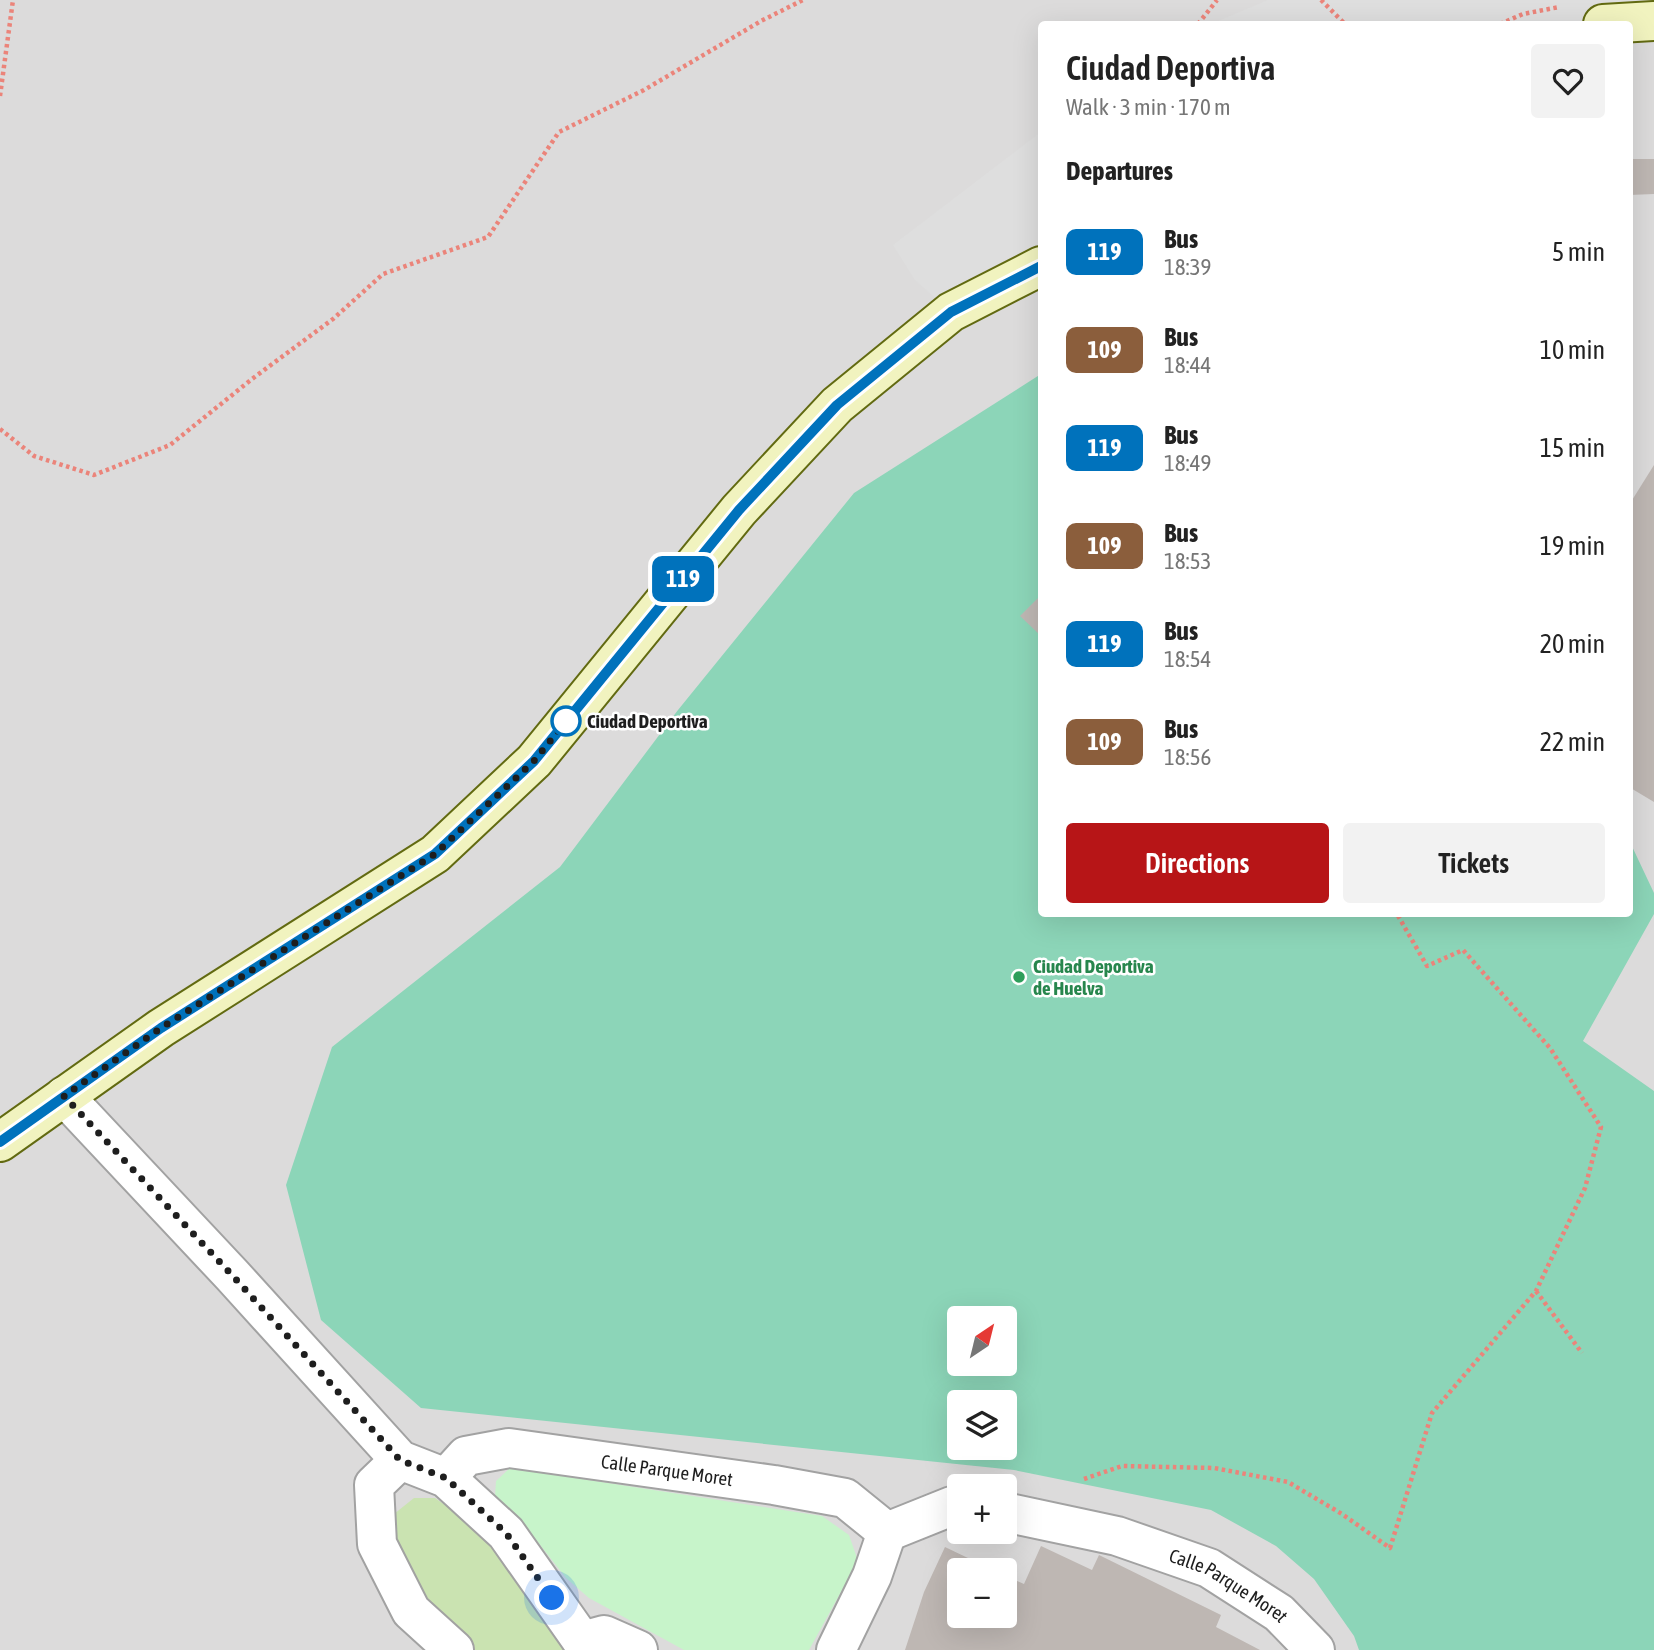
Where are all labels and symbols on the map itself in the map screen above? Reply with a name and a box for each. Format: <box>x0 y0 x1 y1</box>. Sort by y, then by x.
line badge: 119 <box>643 556 723 602</box>
marker: Ciudad Deportiva <box>551 706 581 736</box>
place label: Ciudad Deportiva <box>587 710 708 732</box>
place label: Ciudad Deportiva de Huelva <box>1033 955 1154 999</box>
marker: Ciudad Deportiva de Huelva <box>1011 969 1027 985</box>
north arrow <box>947 1306 1017 1376</box>
street label: Calle Parque Moret <box>600 1450 734 1490</box>
street label: Calle Parque Moret <box>1166 1544 1293 1627</box>
your location <box>534 1580 569 1615</box>

